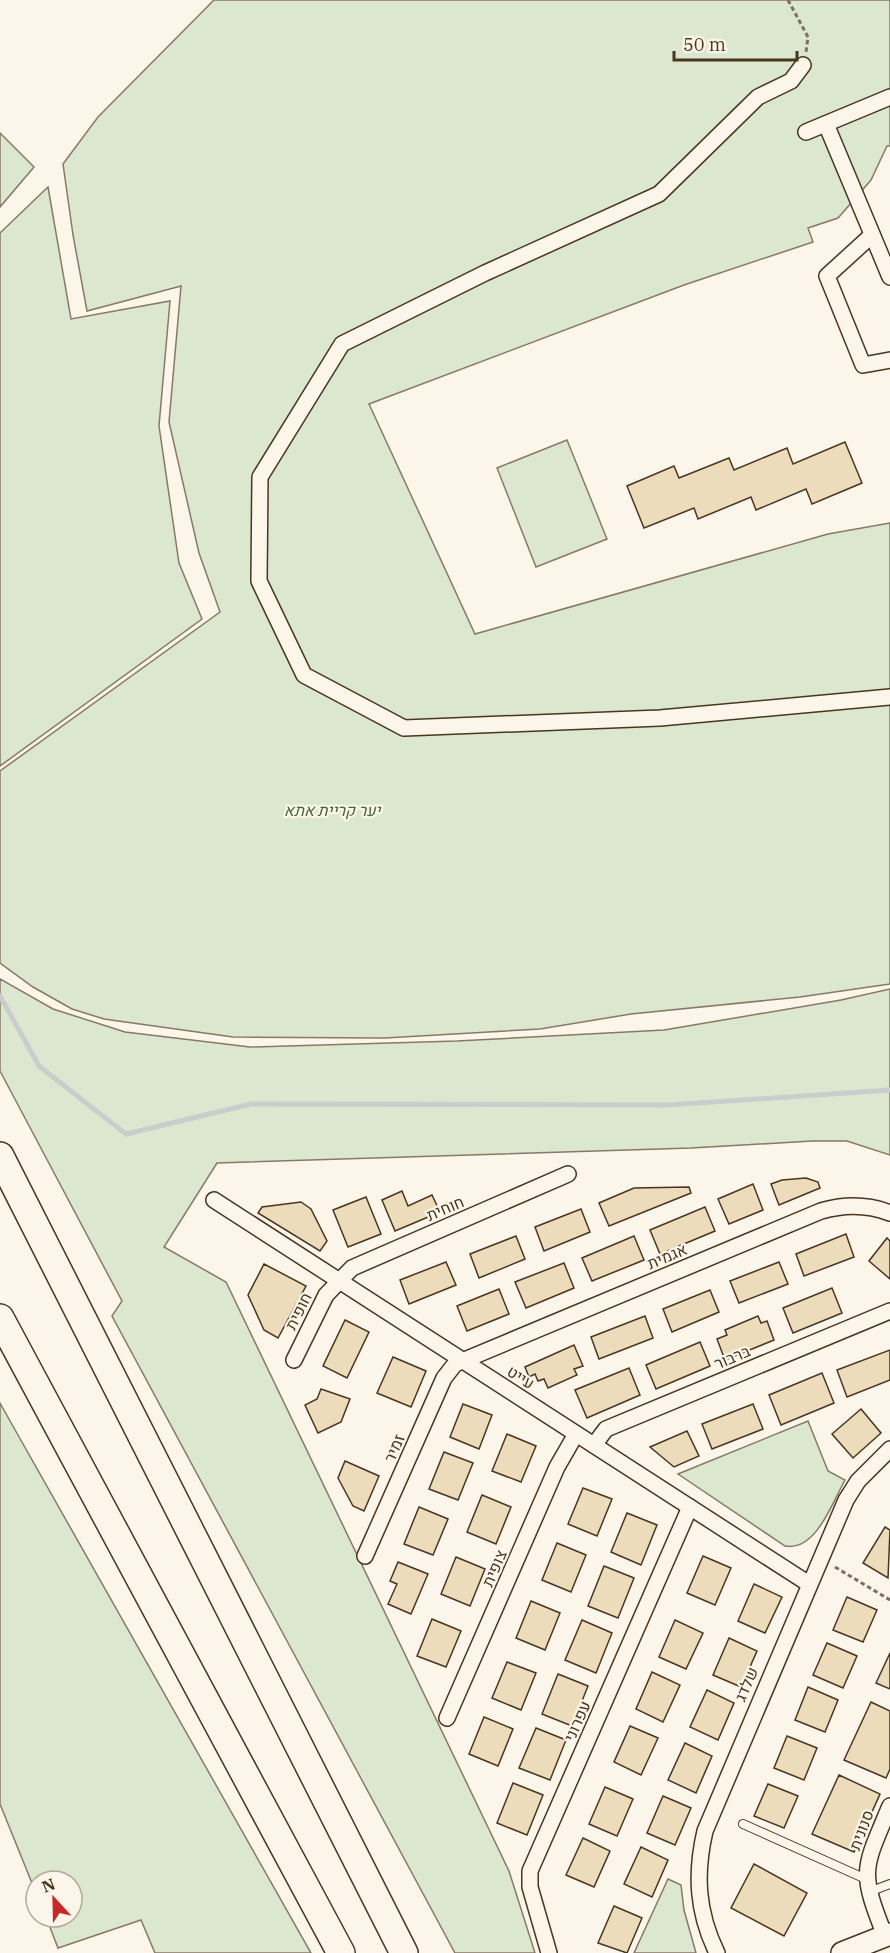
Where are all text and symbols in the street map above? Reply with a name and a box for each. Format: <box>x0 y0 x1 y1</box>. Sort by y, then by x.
scale bar <box>674 24 797 62</box>
text: 50 m <box>683 33 726 56</box>
park label: יער קריית אתא <box>284 800 382 820</box>
street label: חוחית <box>423 1191 467 1225</box>
street label: אגמית <box>644 1239 690 1273</box>
street label: חופית <box>280 1289 316 1333</box>
street label: ברבור <box>711 1340 754 1373</box>
street label: עייט <box>503 1361 539 1393</box>
street label: זמיר <box>379 1431 409 1465</box>
street label: צופית <box>477 1546 511 1590</box>
street label: שלדג <box>730 1664 762 1704</box>
street label: עפרוני <box>559 1698 595 1744</box>
street label: סנונית <box>844 1807 878 1853</box>
north arrow <box>24 1869 84 1929</box>
text: N <box>39 1873 58 1897</box>

